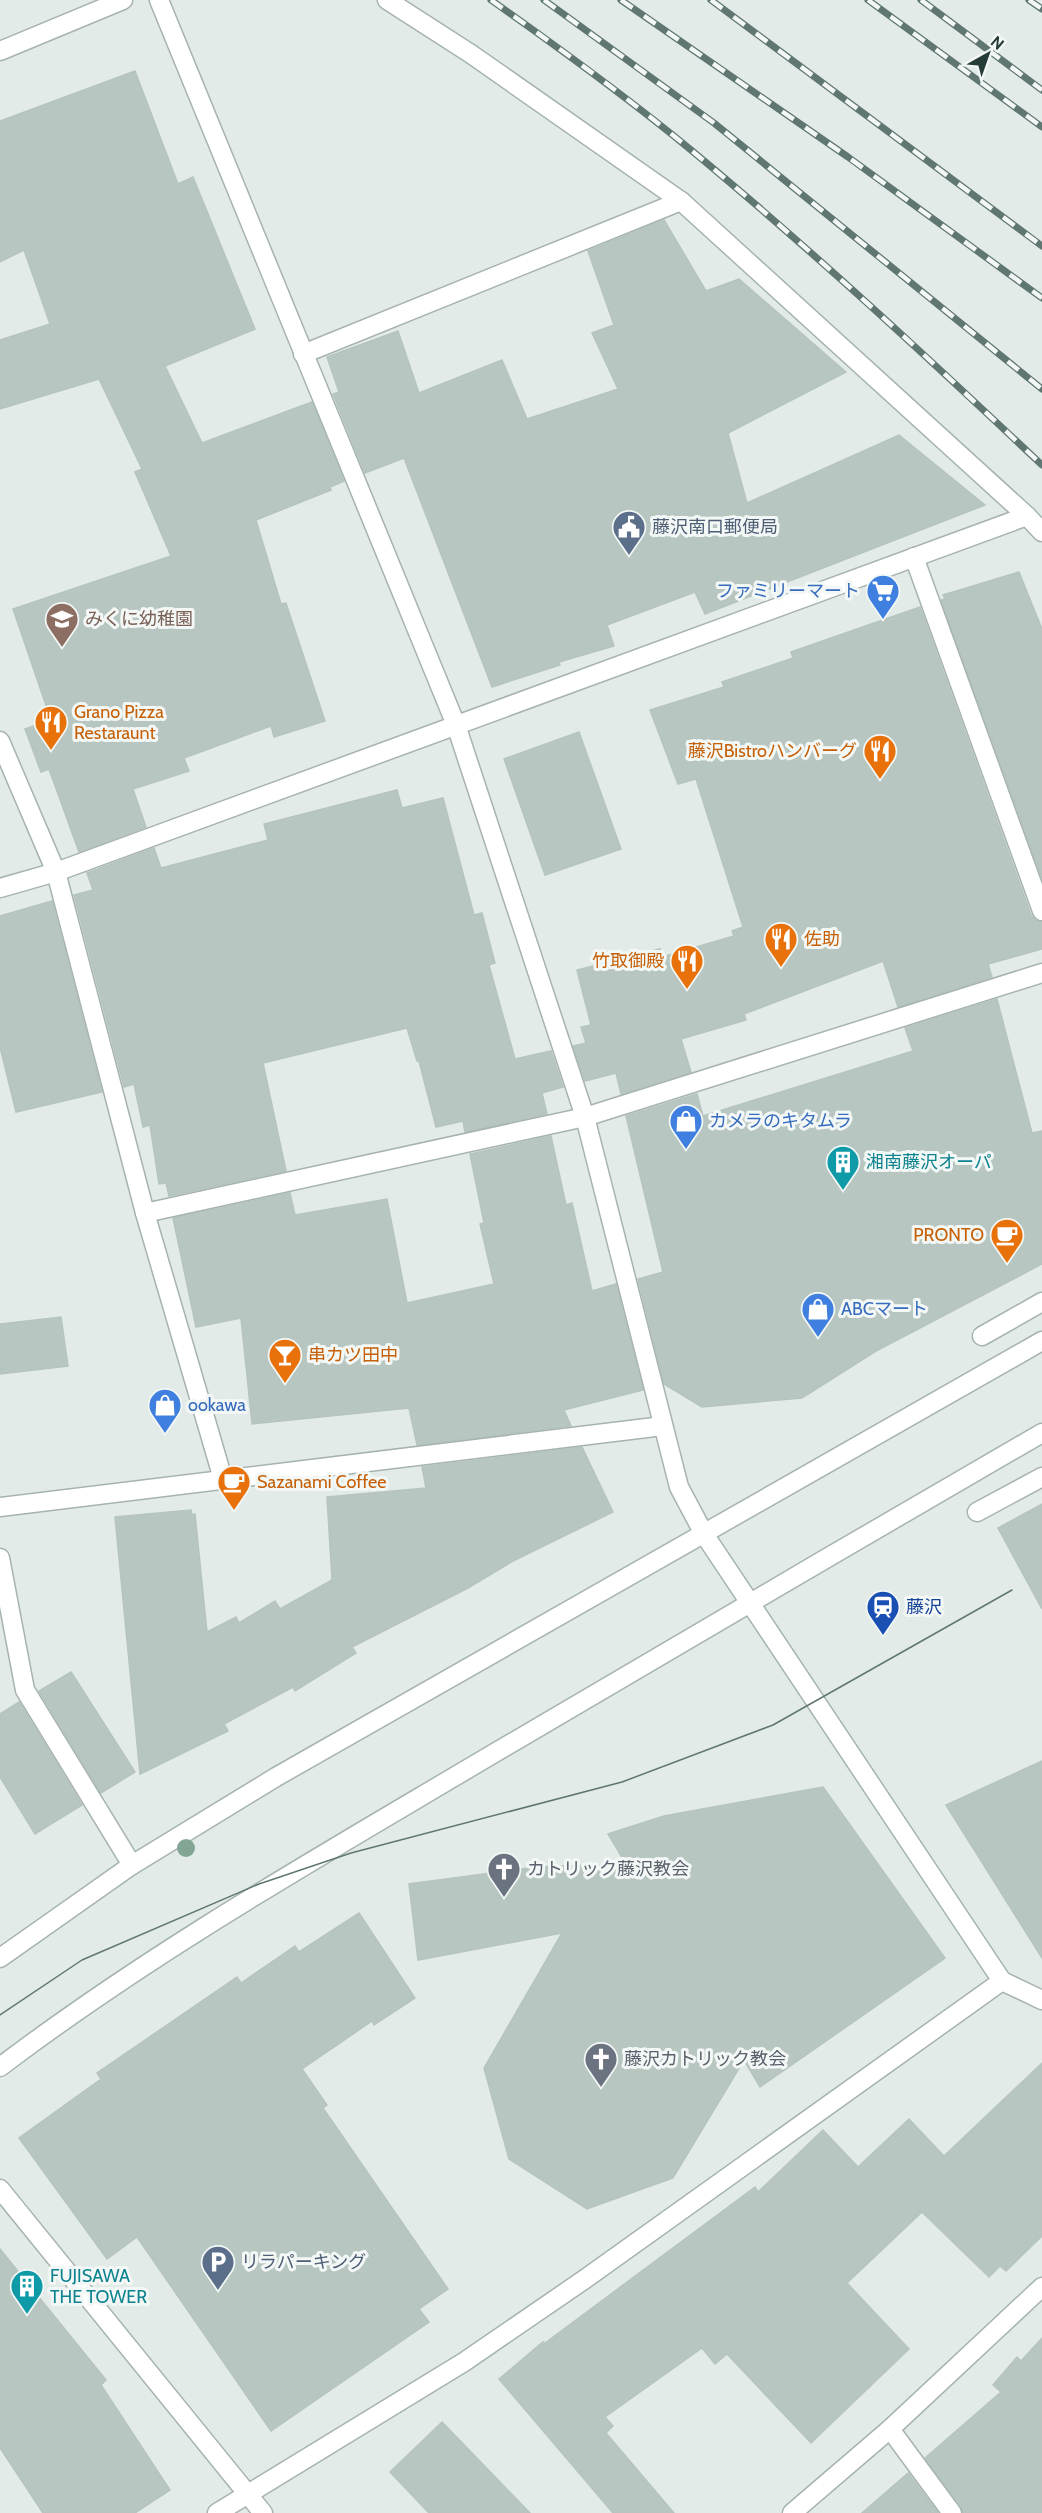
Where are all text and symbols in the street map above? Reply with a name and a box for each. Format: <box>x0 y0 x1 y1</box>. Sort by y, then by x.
north arrow <box>958 24 1018 84</box>
text: N <box>987 32 1008 54</box>
public building icon: 藤沢南口郵便局 <box>611 509 647 556</box>
place label: 藤沢南口郵便局 <box>652 516 778 538</box>
supermarket icon: ファミリーマート <box>865 573 901 620</box>
place label: ファミリーマート <box>716 580 860 602</box>
school or university icon: みくに幼稚園 <box>44 601 80 648</box>
place label: みくに幼稚園 <box>85 608 193 630</box>
place label: Grano Pizza Restaraunt <box>74 701 164 744</box>
restaurant icon: Grano Pizza Restaraunt <box>33 704 69 751</box>
restaurant icon: 藤沢Bistroハンバーグ <box>862 733 898 780</box>
place label: 藤沢Bistroハンバーグ <box>688 740 857 762</box>
restaurant icon: 佐助 <box>763 921 799 968</box>
place label: 佐助 <box>804 928 840 950</box>
restaurant icon: 竹取御殿 <box>669 943 705 990</box>
place label: 竹取御殿 <box>592 950 664 972</box>
shop icon: カメラのキタムラ <box>668 1103 704 1150</box>
place label: カメラのキタムラ <box>709 1110 852 1132</box>
building icon: 湘南藤沢オーパ <box>825 1144 861 1191</box>
place label: 湘南藤沢オーパ <box>866 1151 992 1173</box>
cafe icon: PRONTO <box>989 1217 1025 1264</box>
place label: PRONTO <box>913 1224 984 1246</box>
shop icon: ABCマート <box>800 1291 836 1338</box>
place label: ABCマート <box>841 1298 928 1320</box>
bar icon: 串カツ田中 <box>267 1337 303 1384</box>
place label: 串カツ田中 <box>308 1344 398 1366</box>
shop icon: ookawa <box>147 1387 183 1434</box>
place label: ookawa <box>188 1394 246 1416</box>
cafe icon: Sazanami Coffee <box>216 1464 252 1511</box>
place label: Sazanami Coffee <box>257 1471 386 1493</box>
station icon: 藤沢 <box>865 1589 901 1636</box>
place label: 藤沢 <box>906 1596 942 1618</box>
church icon: カトリック藤沢教会 <box>486 1851 522 1898</box>
place label: カトリック藤沢教会 <box>527 1858 689 1880</box>
church icon: 藤沢カトリック教会 <box>583 2041 619 2088</box>
place label: 藤沢カトリック教会 <box>624 2048 786 2070</box>
parking icon: リラパーキング <box>200 2244 236 2291</box>
place label: リラパーキング <box>241 2251 366 2273</box>
place label: FUJISAWA THE TOWER <box>50 2265 147 2308</box>
building icon: FUJISAWA THE TOWER <box>9 2268 45 2315</box>

